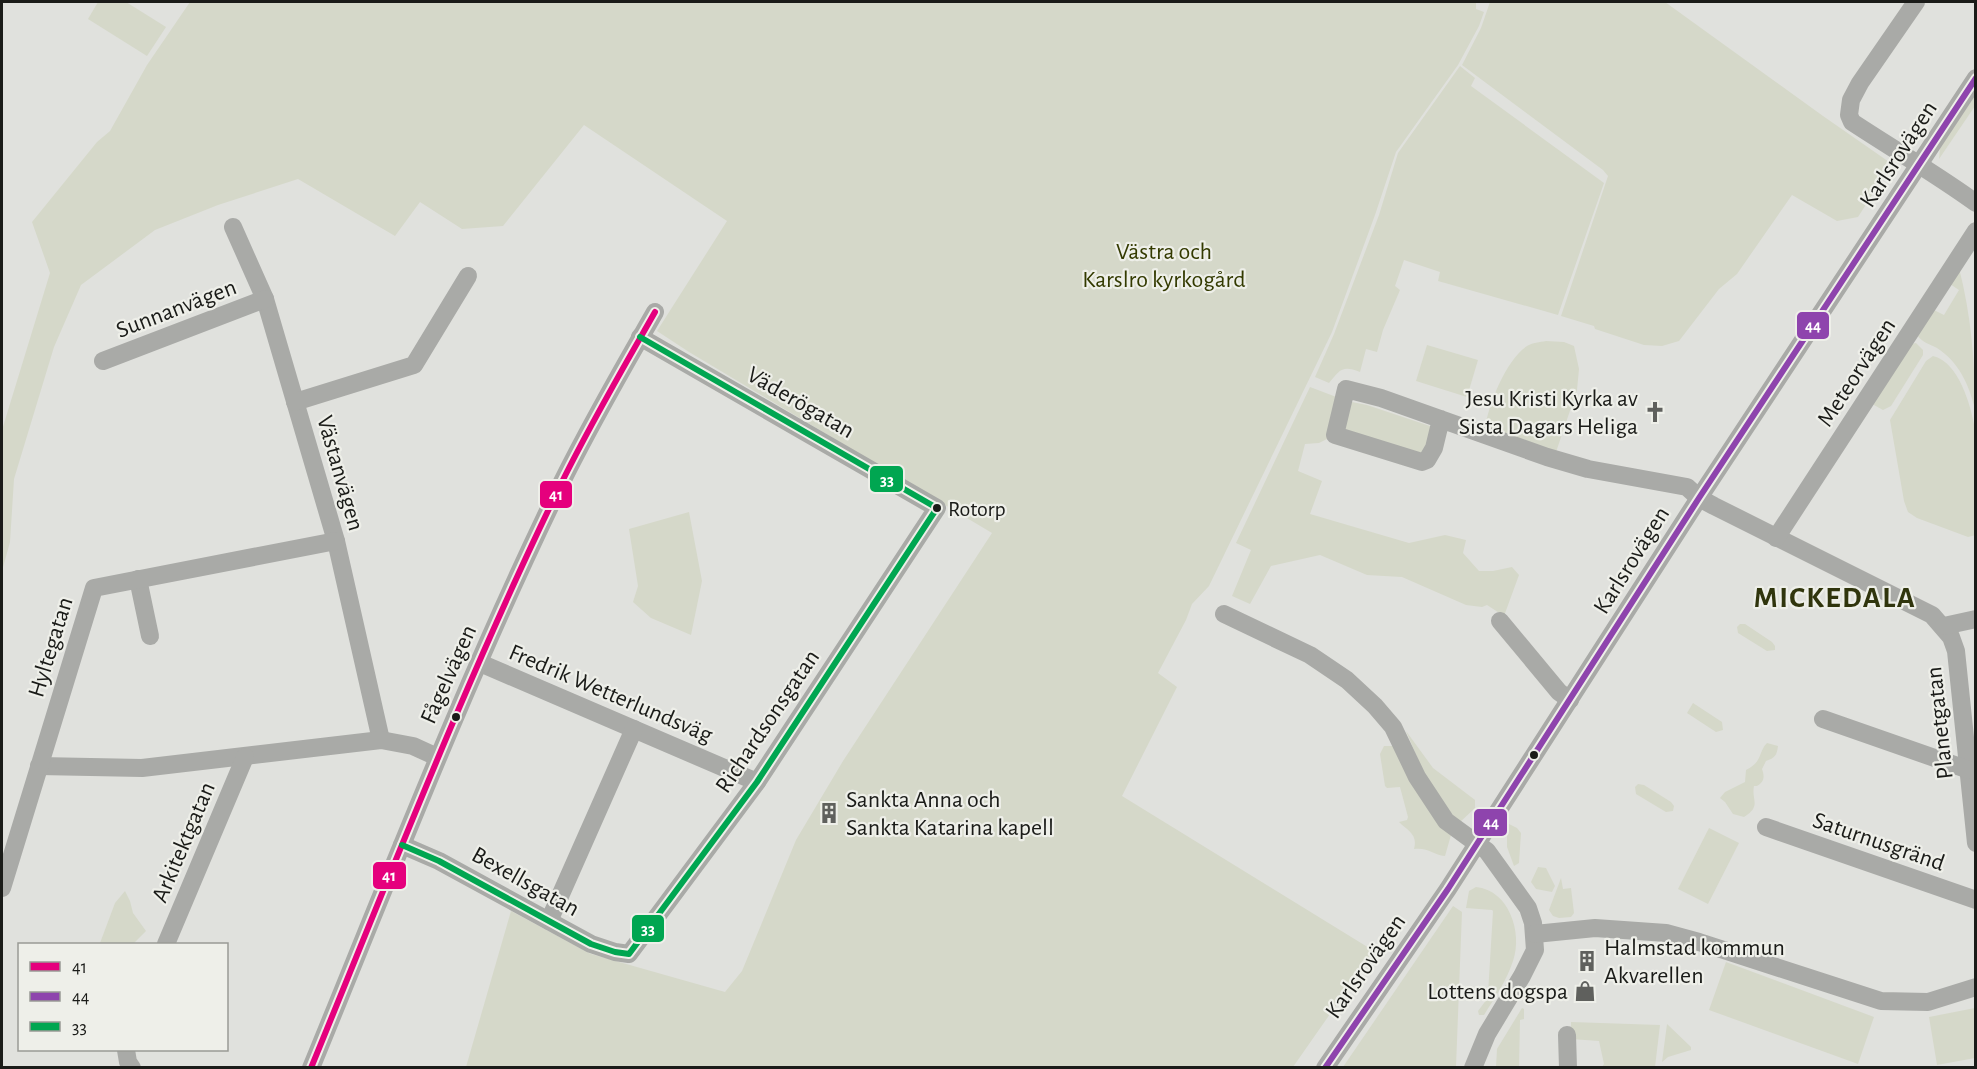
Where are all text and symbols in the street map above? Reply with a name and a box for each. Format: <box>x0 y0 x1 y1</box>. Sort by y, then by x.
street label: Karlsrovägen <box>1856 97 1942 212</box>
park label: Västra och Karslro kyrkogård <box>1082 240 1246 292</box>
street label: Sunnanvägen <box>113 275 240 343</box>
line badge: 44 <box>1796 311 1830 340</box>
street label: Meteorvägen <box>1813 314 1901 431</box>
text: 44 <box>1805 318 1821 334</box>
street label: Väderögatan <box>743 363 858 443</box>
place label: Jesu Kristi Kyrka av Sista Dagars Heliga <box>1459 387 1638 439</box>
church icon: Jesu Kristi Kyrka av Sista Dagars Heliga <box>1643 400 1667 424</box>
street label: Västanvägen <box>312 413 368 534</box>
line badge: 33 <box>869 465 904 493</box>
text: 33 <box>880 472 894 488</box>
line badge: 41 <box>539 480 573 509</box>
text: 41 <box>549 487 563 503</box>
place label: Rotorp <box>948 498 1006 520</box>
marker: Rotorp <box>931 502 943 514</box>
street label: Karlsrovägen <box>1589 503 1674 618</box>
district label: MICKEDALA <box>1754 583 1916 613</box>
street label: Hyltegatan <box>24 594 78 700</box>
street label: Fågelvägen <box>417 621 481 727</box>
street label: Fredrik Wetterlundsväg <box>505 640 716 748</box>
street label: Richardsonsgatan <box>711 646 824 797</box>
street label: Planetgatan <box>1922 665 1958 780</box>
unlabelled marker <box>450 711 462 723</box>
unlabelled marker <box>1528 749 1540 761</box>
street label: Arkitektgatan <box>148 779 220 906</box>
place label: Sankta Anna och Sankta Katarina kapell <box>846 788 1054 840</box>
building icon: Sankta Anna och Sankta Katarina kapell <box>817 801 841 825</box>
line badge: 44 <box>1473 808 1508 837</box>
street label: Saturnusgränd <box>1810 808 1948 876</box>
text: 44 <box>1483 815 1499 831</box>
street label: Bexellsgatan <box>468 843 583 921</box>
line badge: 41 <box>372 861 407 890</box>
text: 41 <box>382 868 396 884</box>
street label: Karlsrovägen <box>1321 910 1410 1023</box>
line badge: 33 <box>631 914 665 943</box>
text: 33 <box>641 921 655 937</box>
place label: Halmstad kommun Akvarellen <box>1604 936 1785 988</box>
legend <box>18 943 228 1051</box>
building icon: Halmstad kommun Akvarellen <box>1575 949 1599 973</box>
text: 41 <box>72 959 87 977</box>
shop icon: Lottens dogspa <box>1573 979 1597 1003</box>
place label: Lottens dogspa <box>1427 980 1568 1004</box>
text: 44 <box>72 989 90 1007</box>
text: 33 <box>72 1019 87 1037</box>

